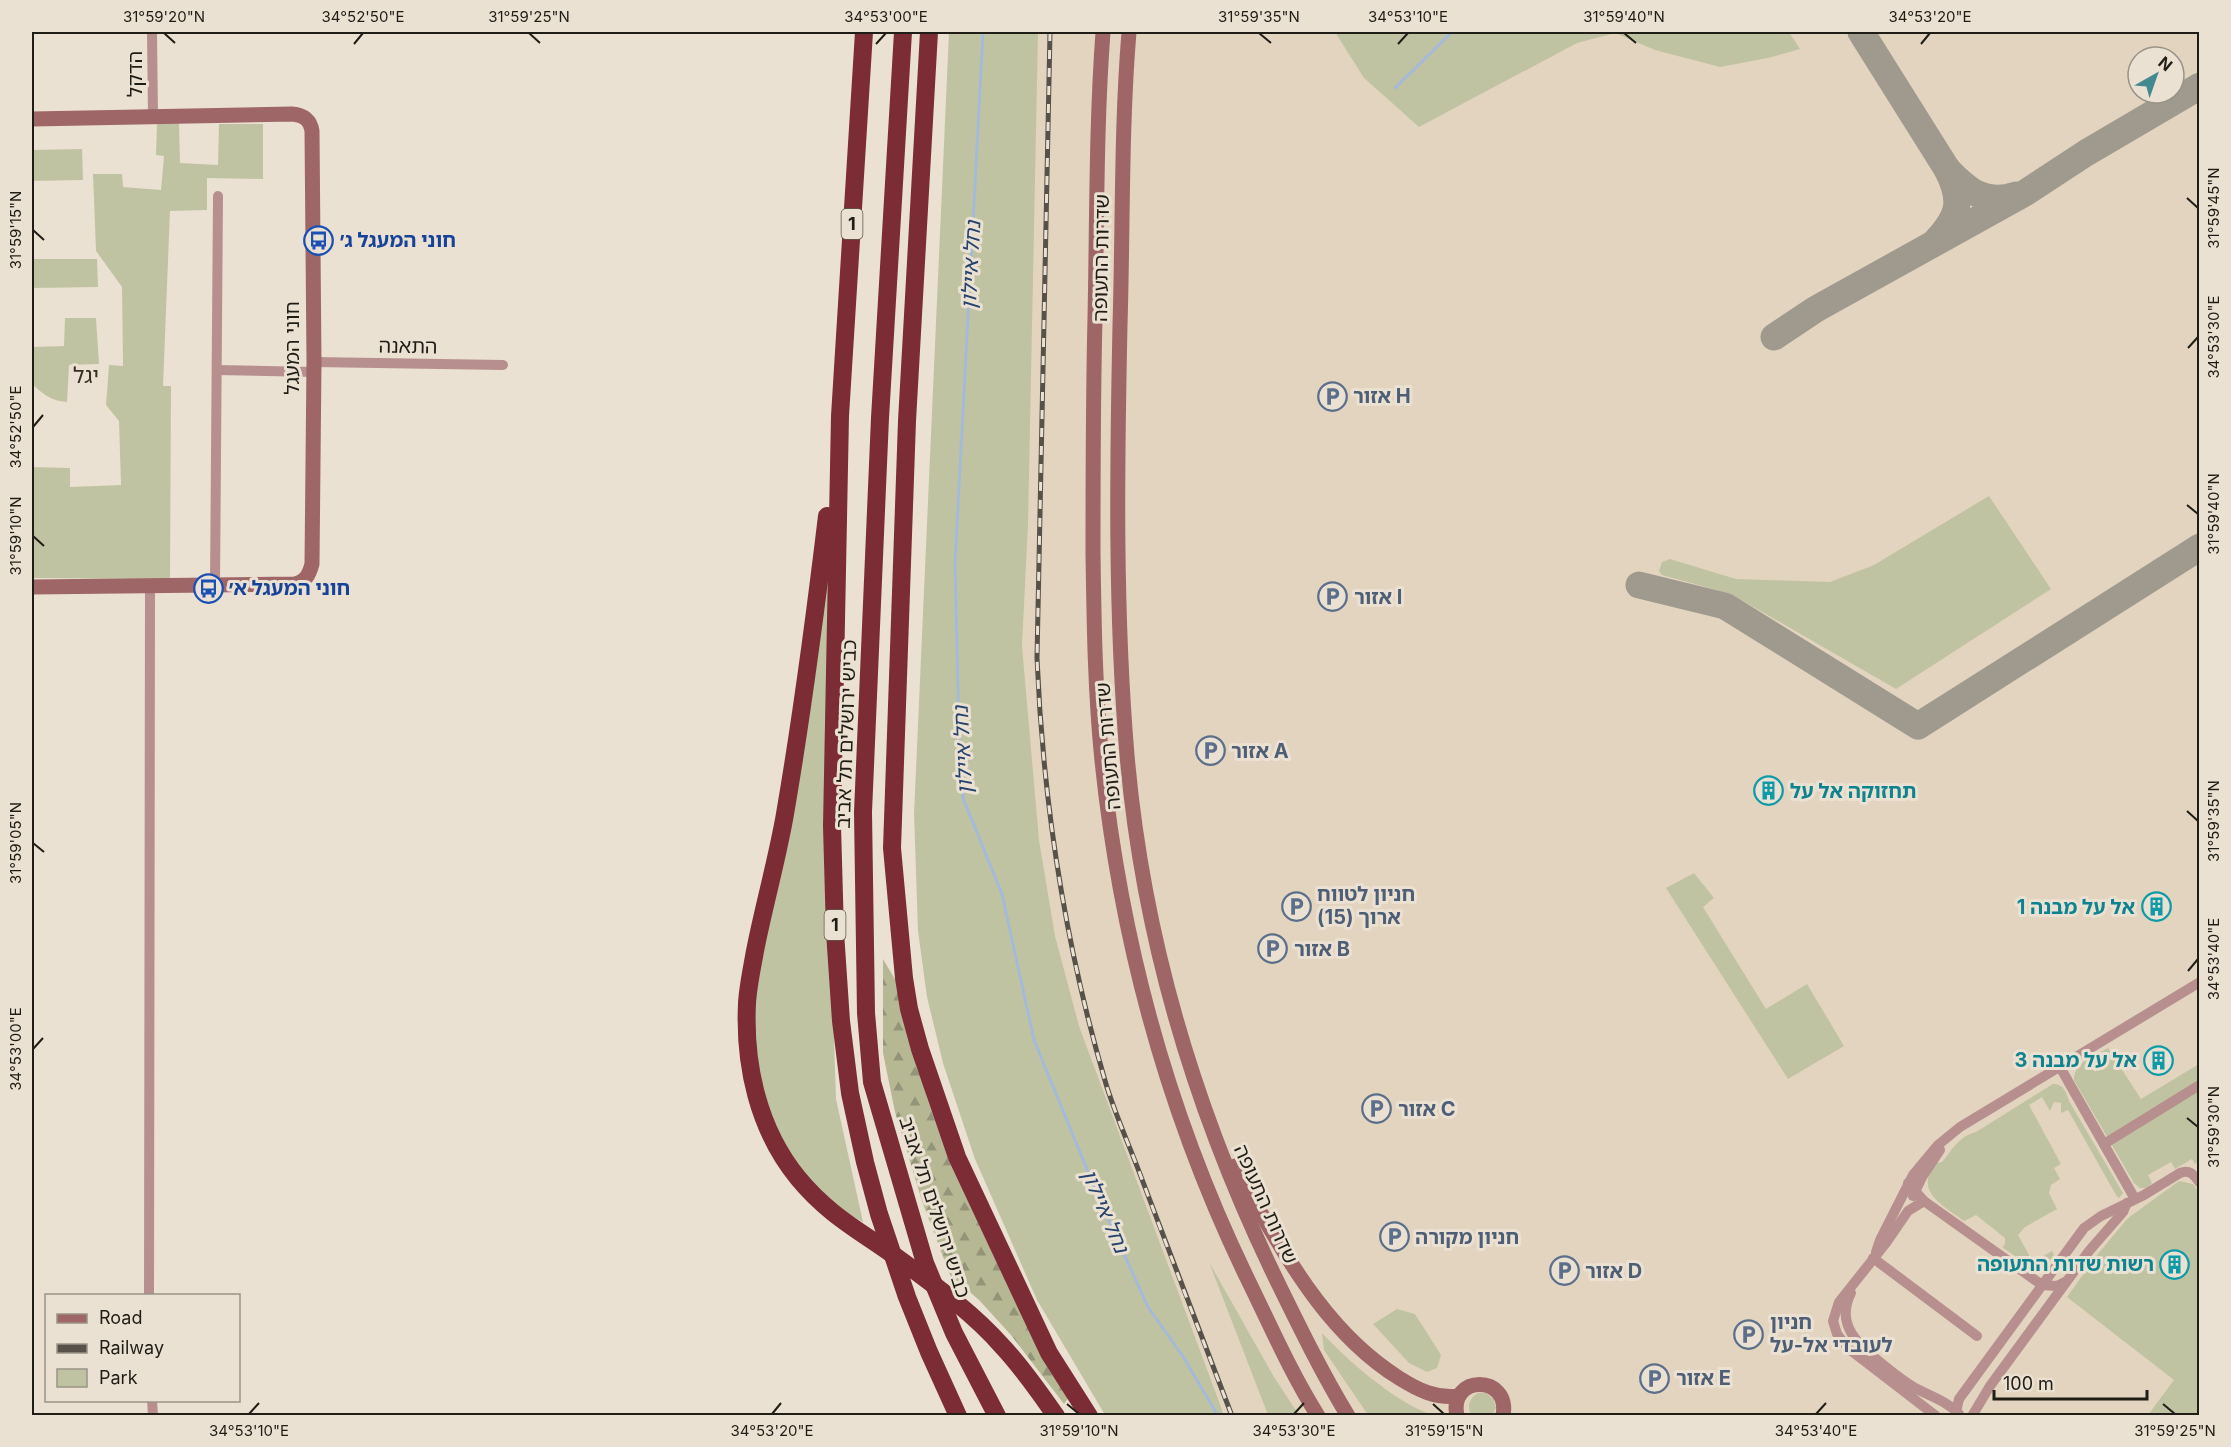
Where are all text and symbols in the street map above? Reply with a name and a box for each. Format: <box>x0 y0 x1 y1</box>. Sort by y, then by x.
text: 31°59'20"N <box>123 7 205 26</box>
text: 34°52'50"E <box>322 7 404 26</box>
text: 31°59'25"N <box>488 7 570 26</box>
text: 34°53'00"E <box>844 7 928 26</box>
text: 31°59'35"N <box>1218 7 1300 26</box>
text: 34°53'10"E <box>1368 7 1448 26</box>
text: 31°59'40"N <box>1583 7 1665 26</box>
text: 34°53'20"E <box>1889 7 1972 26</box>
north arrow <box>2126 45 2186 105</box>
street label: הדקל <box>123 51 147 97</box>
text: N <box>2155 52 2177 75</box>
text: 31°59'45"N <box>2204 167 2223 249</box>
text: 31°59'15"N <box>6 191 25 269</box>
street label: שדרות התעופה <box>1088 194 1114 322</box>
road number: 1 <box>842 209 862 239</box>
water label: נחל איילון <box>956 218 985 310</box>
bus stop icon: חוני המעגל ג׳ <box>303 224 335 256</box>
place label: חוני המעגל ג׳ <box>340 228 456 252</box>
text: 34°53'30"E <box>2204 295 2223 379</box>
street label: חוני המעגל <box>280 301 304 395</box>
street label: התאנה <box>378 333 438 359</box>
district label: יגל <box>73 362 99 388</box>
parking icon: אזור H <box>1316 380 1348 412</box>
place label: אזור H <box>1353 384 1411 408</box>
text: 34°52'50"E <box>6 386 25 468</box>
text: 31°59'40"N <box>2204 473 2223 555</box>
text: 31°59'10"N <box>6 497 25 575</box>
bus stop icon: חוני המעגל א׳ <box>192 572 224 604</box>
place label: חוני המעגל א׳ <box>229 576 350 600</box>
parking icon: אזור I <box>1317 581 1349 613</box>
place label: אזור I <box>1354 585 1402 609</box>
street label: כביש ירושלים תל אביב <box>831 639 861 829</box>
street label: שדרות התעופה <box>1090 681 1126 811</box>
water label: נחל איילון <box>948 703 977 795</box>
parking icon: אזור A <box>1194 735 1226 767</box>
place label: אזור A <box>1231 739 1289 763</box>
building icon: תחזוקה אל על <box>1753 775 1785 807</box>
place label: תחזוקה אל על <box>1790 779 1916 803</box>
text: 31°59'35"N <box>2204 780 2223 862</box>
text: 31°59'05"N <box>6 802 25 884</box>
place label: חניון לטווח ארוך (15) <box>1317 882 1415 929</box>
parking icon: חניון לטווח ארוך (15) <box>1280 890 1312 922</box>
building icon: אל על מבנה 1 <box>2140 891 2172 923</box>
place label: אל על מבנה 1 <box>2017 895 2135 919</box>
road number: 1 <box>824 910 846 940</box>
text: 34°53'40"E <box>2204 918 2223 1000</box>
parking icon: אזור B <box>1257 933 1289 965</box>
place label: אזור B <box>1294 937 1350 961</box>
text: 34°53'00"E <box>6 1007 25 1091</box>
building icon: אל על מבנה 3 <box>2142 1044 2174 1076</box>
place label: אל על מבנה 3 <box>2014 1048 2137 1072</box>
text: 31°59'30"N <box>2204 1086 2223 1168</box>
parking icon: אזור C <box>1361 1093 1393 1125</box>
place label: אזור C <box>1398 1097 1456 1121</box>
street label: כביש ירושלים תל אביב <box>894 1113 976 1301</box>
street label: שדרות התעופה <box>1229 1141 1303 1267</box>
water label: נחל איילון <box>1077 1165 1135 1258</box>
parking icon: חניון מקורה <box>1378 1221 1410 1253</box>
place label: חניון מקורה <box>1415 1225 1519 1249</box>
building icon: רשות שדות התעופה <box>2159 1248 2191 1280</box>
place label: רשות שדות התעופה <box>1977 1252 2154 1276</box>
parking icon: אזור D <box>1548 1255 1580 1287</box>
place label: אזור D <box>1585 1259 1642 1283</box>
legend <box>45 1294 240 1402</box>
text: Road <box>99 1307 142 1328</box>
place label: חניון לעובדי אל-על <box>1770 1310 1893 1357</box>
parking icon: חניון לעובדי אל-על <box>1733 1318 1765 1350</box>
text: Railway <box>99 1337 164 1358</box>
parking icon: אזור E <box>1639 1362 1671 1394</box>
scale bar <box>1994 1363 2147 1401</box>
place label: אזור E <box>1676 1366 1731 1390</box>
text: Park <box>99 1367 138 1388</box>
text: 100 m <box>2003 1373 2054 1394</box>
text: 34°53'10"E <box>209 1421 289 1440</box>
text: 34°53'20"E <box>731 1421 814 1440</box>
text: 31°59'10"N <box>1040 1421 1118 1440</box>
text: 34°53'30"E <box>1252 1421 1336 1440</box>
text: 31°59'15"N <box>1405 1421 1483 1440</box>
text: 34°53'40"E <box>1775 1421 1857 1440</box>
text: 31°59'25"N <box>2134 1421 2216 1440</box>

